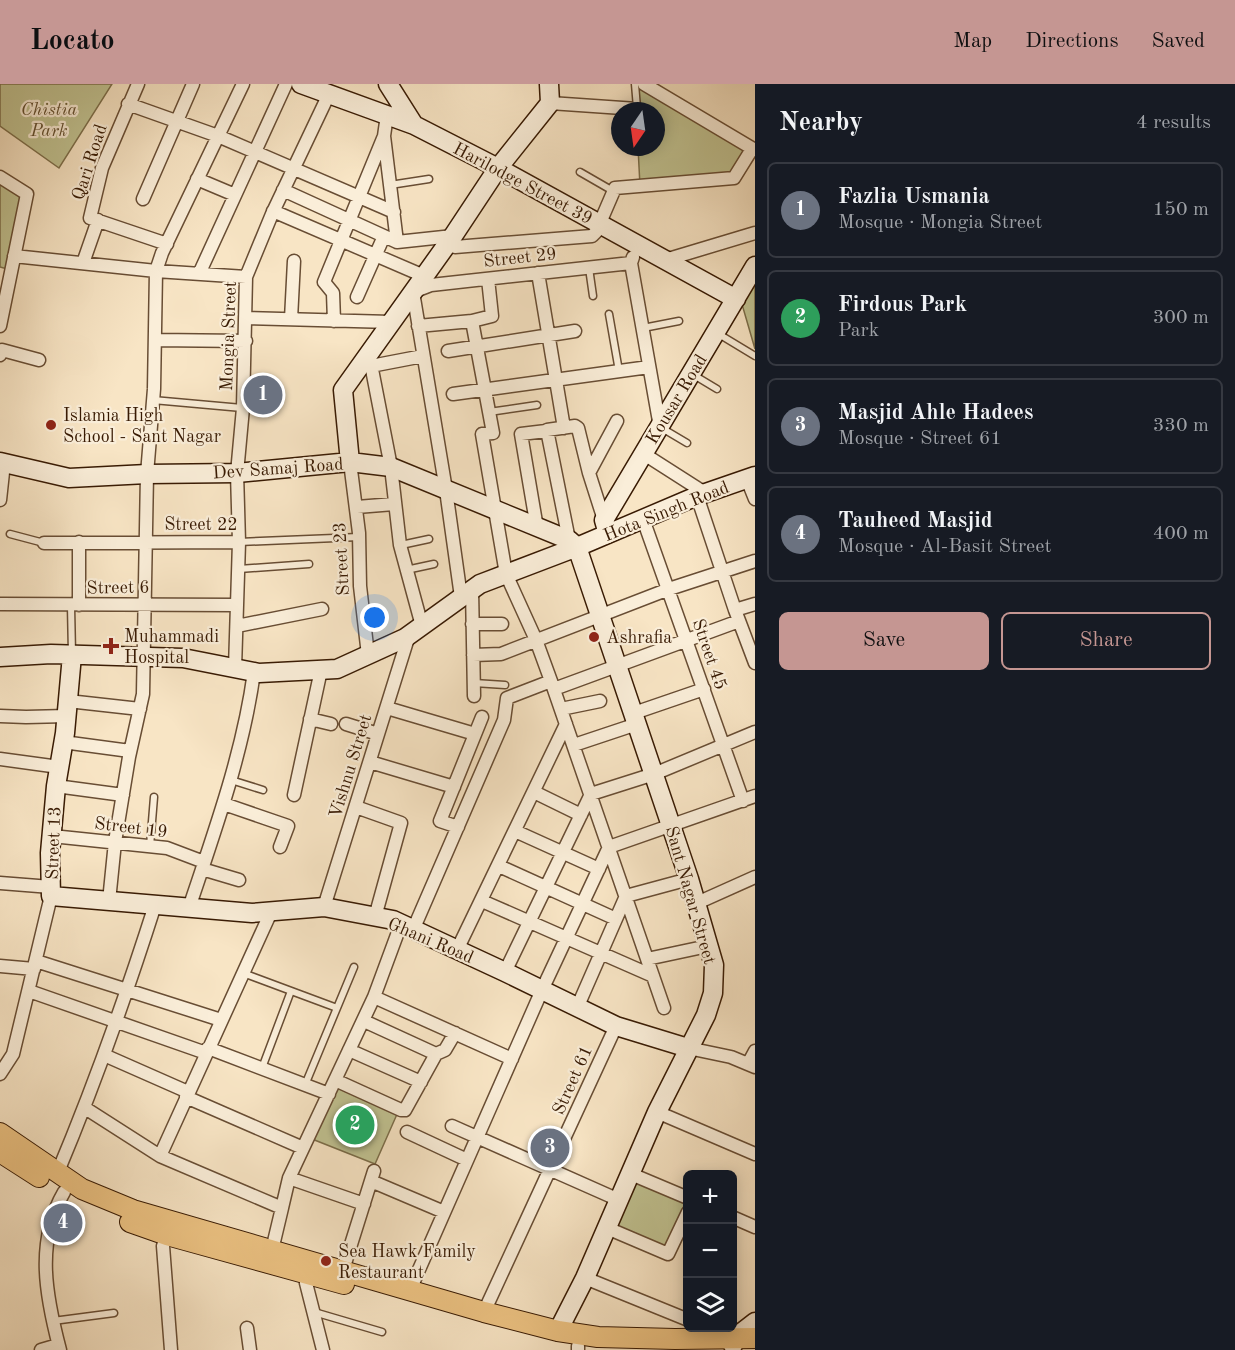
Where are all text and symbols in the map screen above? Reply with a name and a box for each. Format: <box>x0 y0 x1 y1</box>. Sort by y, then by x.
text: Locato <box>30 28 115 56</box>
text: Map <box>953 31 992 52</box>
text: Directions <box>1025 31 1119 52</box>
text: Saved <box>1152 31 1205 52</box>
park label: Chistia Park <box>21 101 77 140</box>
north arrow <box>611 102 665 156</box>
text: Nearby <box>779 110 863 136</box>
text: 4 results <box>1136 113 1211 133</box>
street label: Qari Road <box>69 122 111 203</box>
street label: Harilodge Street 39 <box>450 140 595 228</box>
text: Fazlia Usmania <box>838 186 990 208</box>
text: 1 <box>795 200 806 220</box>
text: 150 m <box>1153 200 1209 220</box>
text: Mosque · Mongia Street <box>838 213 1042 233</box>
street label: Street 29 <box>483 245 558 271</box>
street label: Mongia Street <box>218 281 240 391</box>
text: Firdous Park <box>838 294 967 316</box>
text: 2 <box>795 308 806 328</box>
text: 300 m <box>1153 308 1209 328</box>
text: Park <box>838 321 879 341</box>
street label: Kousar Road <box>643 351 711 448</box>
pin: 1 <box>244 372 282 418</box>
text: Masjid Ahle Hadees <box>838 402 1033 424</box>
place label: Islamia High School - Sant Nagar <box>63 407 222 446</box>
text: 3 <box>795 416 806 436</box>
text: 330 m <box>1153 416 1209 436</box>
marker: Islamia High School - Sant Nagar <box>44 418 58 432</box>
text: Mosque · Street 61 <box>838 429 1002 449</box>
street label: Dev Samaj Road <box>212 455 344 483</box>
street label: Hota Singh Road <box>601 479 732 545</box>
text: Tauheed Masjid <box>838 510 993 532</box>
street label: Street 22 <box>164 516 238 534</box>
street label: Street 23 <box>331 522 353 596</box>
text: 4 <box>795 524 806 544</box>
text: 400 m <box>1153 524 1209 544</box>
text: Mosque · Al-Basit Street <box>838 537 1052 557</box>
street label: Street 6 <box>86 578 150 598</box>
your location <box>360 603 389 632</box>
button: Save <box>779 612 989 670</box>
button: Share <box>1001 612 1211 670</box>
street label: Street 45 <box>689 617 730 692</box>
place label: Muhammadi Hospital <box>124 628 219 667</box>
place label: Ashrafia <box>606 629 672 647</box>
marker: Ashrafia <box>587 630 601 644</box>
marker: Muhammadi Hospital <box>102 637 120 655</box>
street label: Vishnu Street <box>327 712 375 820</box>
street label: Street 13 <box>44 806 64 880</box>
street label: Street 19 <box>93 815 169 841</box>
street label: Sant Nagar Street <box>662 824 718 966</box>
street label: Ghani Road <box>385 915 476 967</box>
street label: Street 61 <box>550 1043 596 1118</box>
pin: 2 <box>336 1102 374 1148</box>
pin: 3 <box>530 1126 570 1170</box>
map controls <box>683 1170 737 1332</box>
button: + <box>683 1170 737 1224</box>
pin: 4 <box>44 1200 82 1246</box>
button: − <box>683 1224 737 1278</box>
place label: Sea Hawk Family Restaurant <box>338 1243 476 1282</box>
marker: Sea Hawk Family Restaurant <box>319 1254 333 1268</box>
button: layers <box>683 1278 737 1332</box>

